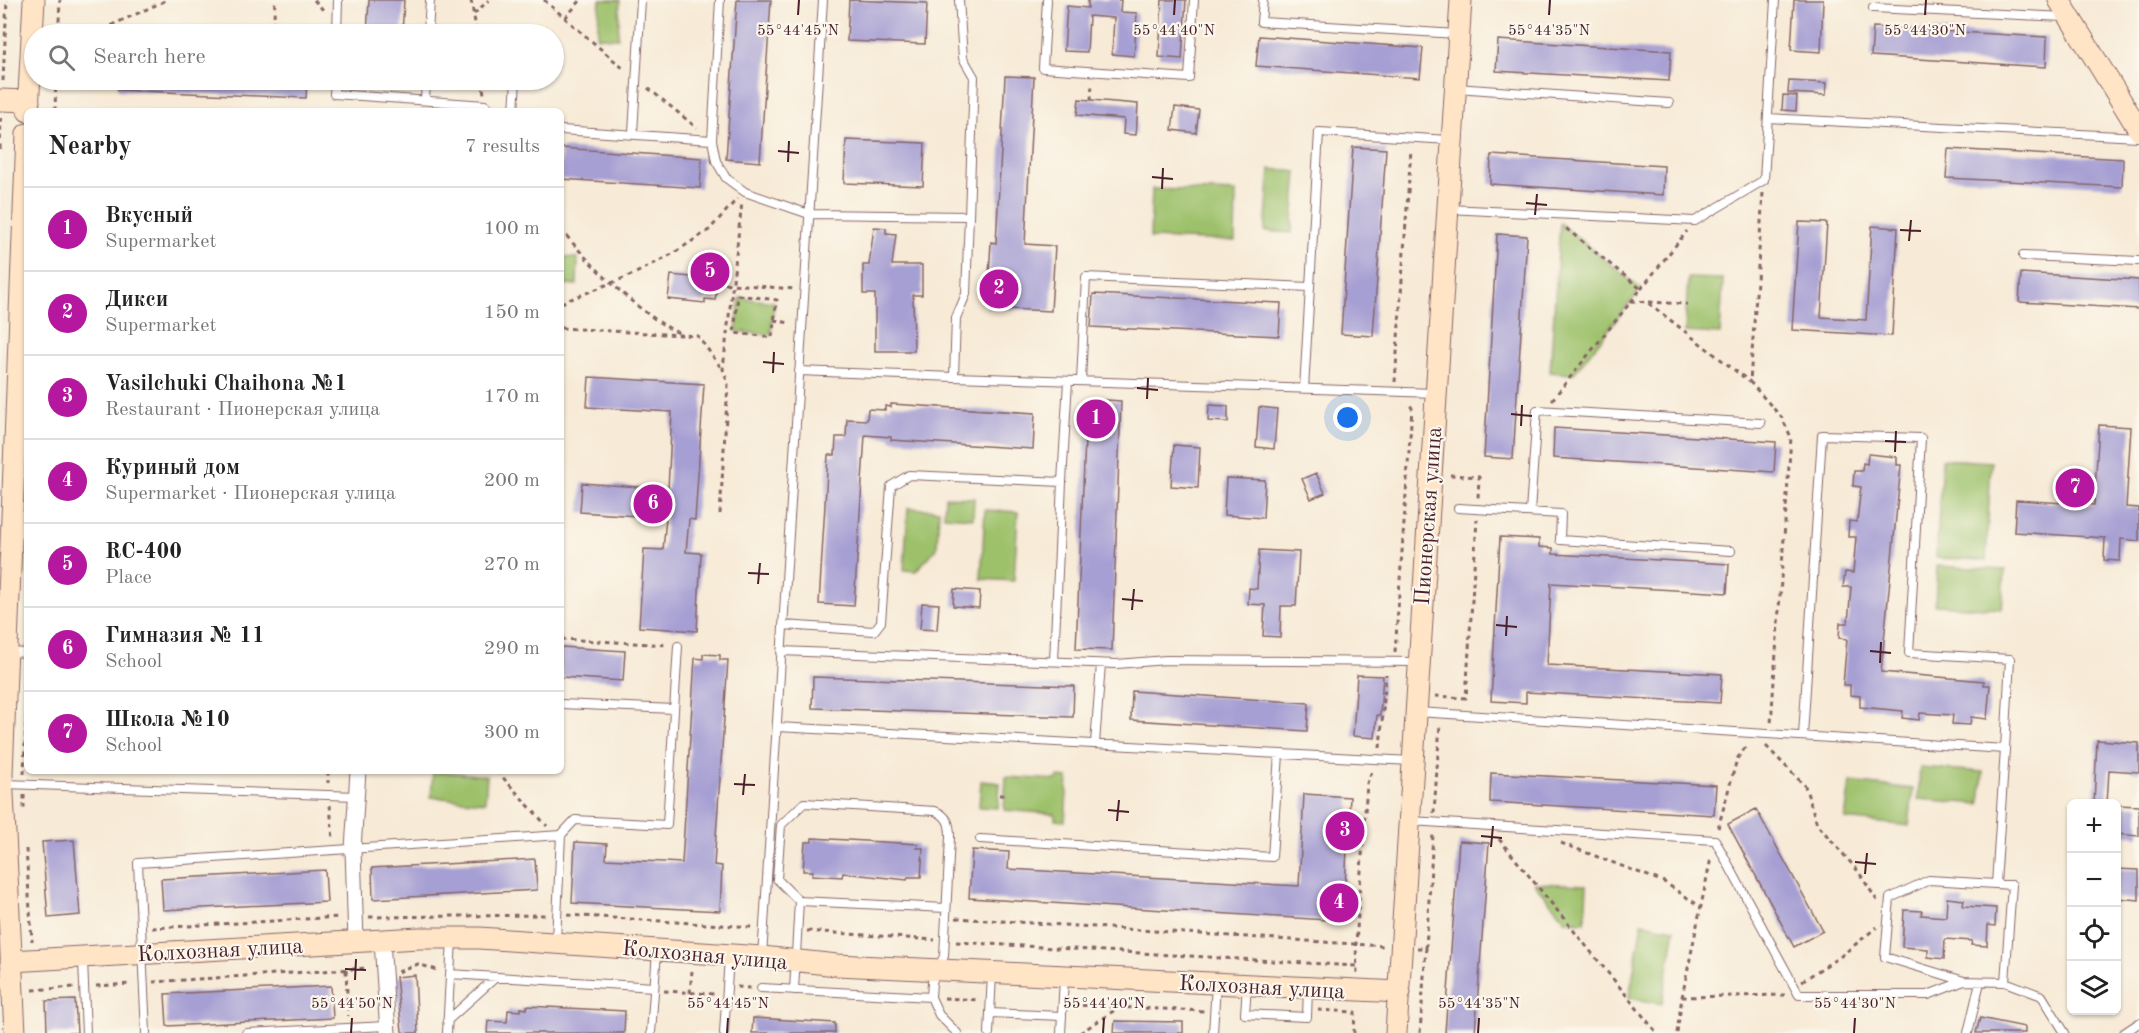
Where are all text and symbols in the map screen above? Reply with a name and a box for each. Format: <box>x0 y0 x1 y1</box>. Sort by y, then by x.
search box <box>24 24 564 90</box>
text: 55°44'45"N <box>757 24 839 39</box>
text: 55°44'40"N <box>1133 24 1215 39</box>
text: 55°44'35"N <box>1508 24 1590 39</box>
text: 55°44'30"N <box>1884 24 1966 39</box>
icon: search <box>45 41 78 74</box>
text: Search here <box>93 46 206 68</box>
text: Nearby <box>48 134 132 160</box>
text: 7 results <box>465 137 540 157</box>
text: Вкусный <box>105 205 193 227</box>
text: 1 <box>62 219 73 239</box>
text: 100 m <box>484 219 540 239</box>
text: Supermarket <box>105 232 216 252</box>
pin: 5 <box>690 250 730 294</box>
pin: 2 <box>980 266 1018 312</box>
text: Дикси <box>105 289 168 311</box>
text: 2 <box>62 303 73 323</box>
text: 150 m <box>484 303 540 323</box>
text: Supermarket <box>105 316 216 336</box>
text: Vasilchuki Chaihona №1 <box>105 373 347 395</box>
text: 3 <box>62 387 73 407</box>
text: 170 m <box>484 387 540 407</box>
pin: 1 <box>1076 396 1116 442</box>
text: Restaurant · Пионерская улица <box>105 400 380 420</box>
your location <box>1333 403 1362 432</box>
street label: Пионерская улица <box>1412 426 1446 606</box>
text: Куриный дом <box>105 457 240 479</box>
pin: 7 <box>2056 466 2094 510</box>
text: 4 <box>62 471 73 491</box>
text: 200 m <box>484 471 540 491</box>
pin: 6 <box>634 482 672 526</box>
text: Supermarket · Пионерская улица <box>105 484 396 504</box>
text: RC-400 <box>105 541 182 563</box>
text: 5 <box>62 555 73 575</box>
text: 270 m <box>484 555 540 575</box>
text: Place <box>105 568 152 588</box>
text: Гимназия № 11 <box>105 625 265 647</box>
text: 6 <box>62 639 73 659</box>
text: 290 m <box>484 639 540 659</box>
text: School <box>105 652 162 672</box>
text: Школа №10 <box>105 709 230 731</box>
text: 7 <box>62 723 73 743</box>
text: 300 m <box>484 723 540 743</box>
text: School <box>105 736 162 756</box>
map controls <box>2067 799 2121 1015</box>
button: + <box>2067 799 2121 853</box>
pin: 3 <box>1326 808 1364 854</box>
button: − <box>2067 853 2121 907</box>
pin: 4 <box>1320 880 1358 926</box>
button: locate <box>2067 907 2121 961</box>
street label: Колхозная улица <box>137 936 304 966</box>
street label: Колхозная улица <box>621 938 789 974</box>
button: layers <box>2067 961 2121 1015</box>
street label: Колхозная улица <box>1178 973 1346 1003</box>
text: 55°44'50"N <box>311 997 393 1012</box>
text: 55°44'45"N <box>687 997 769 1012</box>
text: 55°44'40"N <box>1063 997 1145 1012</box>
text: 55°44'35"N <box>1438 997 1520 1012</box>
text: 55°44'30"N <box>1814 997 1896 1012</box>

